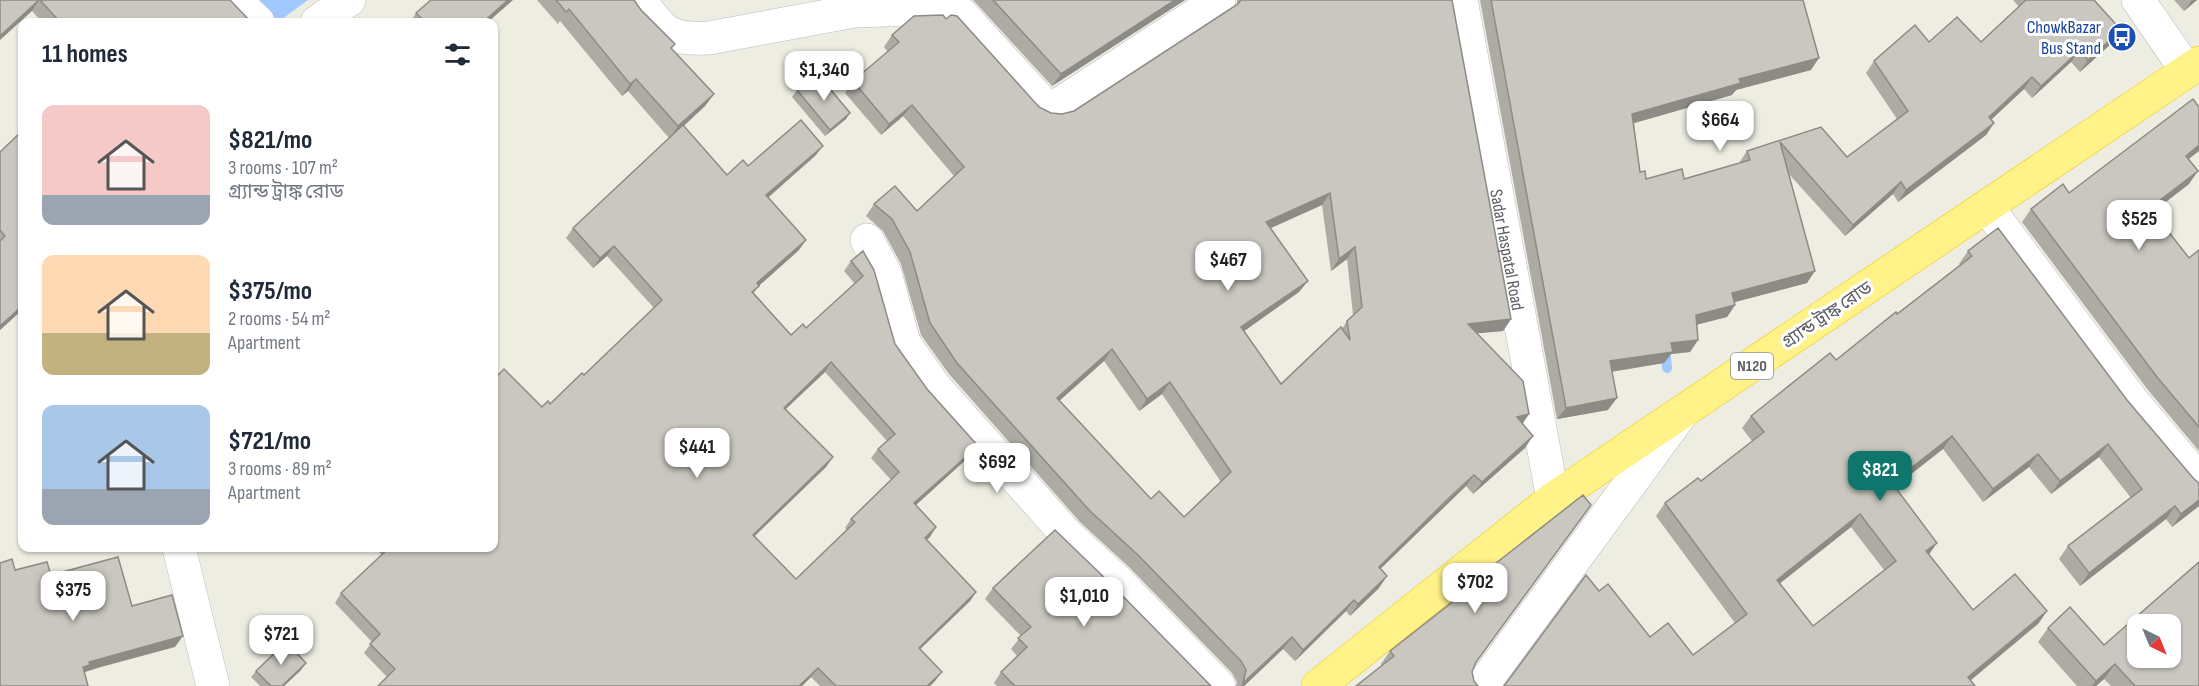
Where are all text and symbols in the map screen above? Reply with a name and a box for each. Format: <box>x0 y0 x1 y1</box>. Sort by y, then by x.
place label: ChowkBazar Bus Stand <box>2027 17 2101 59</box>
bus stop icon: ChowkBazar Bus Stand <box>2106 21 2138 53</box>
icon: filters <box>441 38 474 71</box>
text: 11 homes <box>42 39 128 70</box>
pin: $1,340 <box>775 51 873 102</box>
text: $1,340 <box>799 58 849 82</box>
pin: $664 <box>1684 101 1756 152</box>
text: $664 <box>1701 108 1739 132</box>
text: $821/mo <box>228 125 312 156</box>
icon: home <box>90 129 162 201</box>
text: 3 rooms · 107 m² <box>228 156 338 180</box>
text: গ্র্যান্ড ট্রাঙ্ক রোড <box>228 180 344 204</box>
street label: Sadar Haspatal Road <box>1486 188 1529 312</box>
pin: $525 <box>2103 200 2175 251</box>
text: $525 <box>2121 207 2157 231</box>
pin: $467 <box>1192 241 1264 292</box>
text: $467 <box>1209 248 1247 272</box>
text: $375/mo <box>228 276 312 307</box>
street label: গ্র্যান্ড ট্রাঙ্ক রোড <box>1778 277 1876 353</box>
icon: home <box>90 279 162 351</box>
text: 2 rooms · 54 m² <box>228 307 330 331</box>
text: Apartment <box>228 331 301 355</box>
road number: N120 <box>1731 353 1773 379</box>
text: $721/mo <box>228 426 311 457</box>
pin: $441 <box>661 428 733 479</box>
icon: home <box>90 429 162 501</box>
text: $441 <box>679 435 715 459</box>
pin: $692 <box>961 443 1033 494</box>
text: $692 <box>978 450 1016 474</box>
pin: $821 <box>1844 451 1916 502</box>
text: 3 rooms · 89 m² <box>228 457 332 481</box>
text: $821 <box>1862 458 1898 482</box>
text: Apartment <box>228 481 301 505</box>
pin: $702 <box>1439 563 1511 614</box>
text: $702 <box>1456 570 1494 594</box>
pin: $375 <box>37 571 109 622</box>
pin: $1,010 <box>1035 577 1133 628</box>
text: $375 <box>55 578 91 602</box>
text: $1,010 <box>1059 584 1109 608</box>
north arrow <box>2127 614 2181 668</box>
map controls <box>2127 614 2181 668</box>
pin: $721 <box>245 615 317 666</box>
text: $721 <box>263 622 299 646</box>

